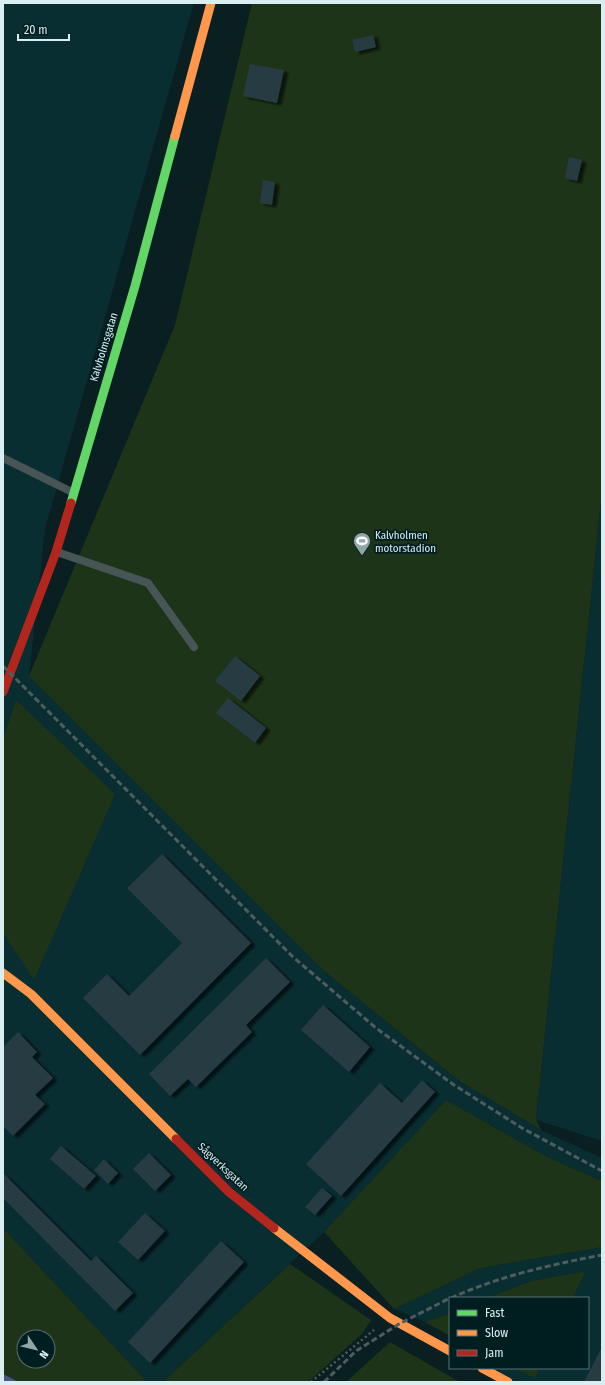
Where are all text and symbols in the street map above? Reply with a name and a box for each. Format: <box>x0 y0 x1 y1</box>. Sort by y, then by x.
scale bar <box>18 16 69 42</box>
text: 20 m <box>24 23 48 37</box>
street label: Kalvholmsgatan <box>87 311 121 383</box>
place label: Kalvholmen motorstadion <box>375 529 436 555</box>
sports icon: Kalvholmen motorstadion <box>352 531 372 556</box>
street label: Sågverksgatan <box>195 1140 251 1194</box>
legend <box>449 1297 589 1369</box>
text: Fast <box>485 1306 504 1320</box>
text: Slow <box>485 1326 508 1340</box>
north arrow <box>16 1329 56 1369</box>
text: Jam <box>485 1346 503 1360</box>
text: N <box>37 1348 51 1361</box>

